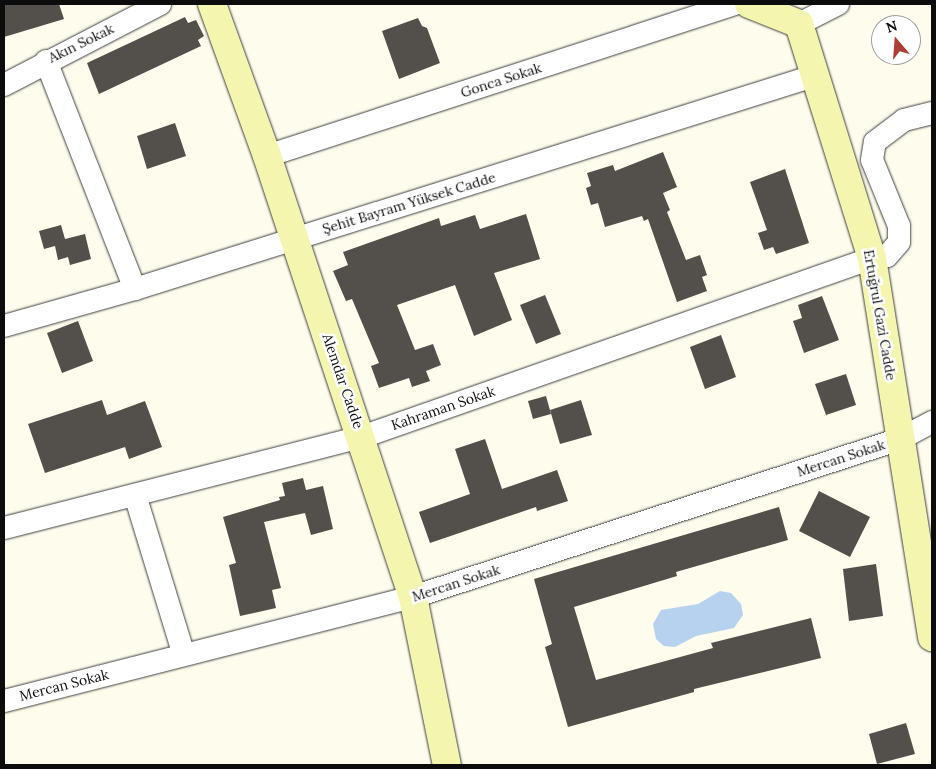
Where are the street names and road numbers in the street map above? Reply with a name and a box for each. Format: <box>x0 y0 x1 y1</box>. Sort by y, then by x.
street label: Akın Sokak <box>46 20 116 66</box>
street label: Gonca Sokak <box>458 59 544 101</box>
street label: Şehit Bayram Yüksek Cadde <box>320 169 498 237</box>
street label: Ertuğrul Gazi Cadde <box>860 248 900 382</box>
street label: Alemdar Cadde <box>319 331 367 431</box>
street label: Kahraman Sokak <box>389 382 497 434</box>
street label: Mercan Sokak <box>795 436 887 480</box>
street label: Mercan Sokak <box>410 561 502 605</box>
street label: Mercan Sokak <box>18 666 110 704</box>

